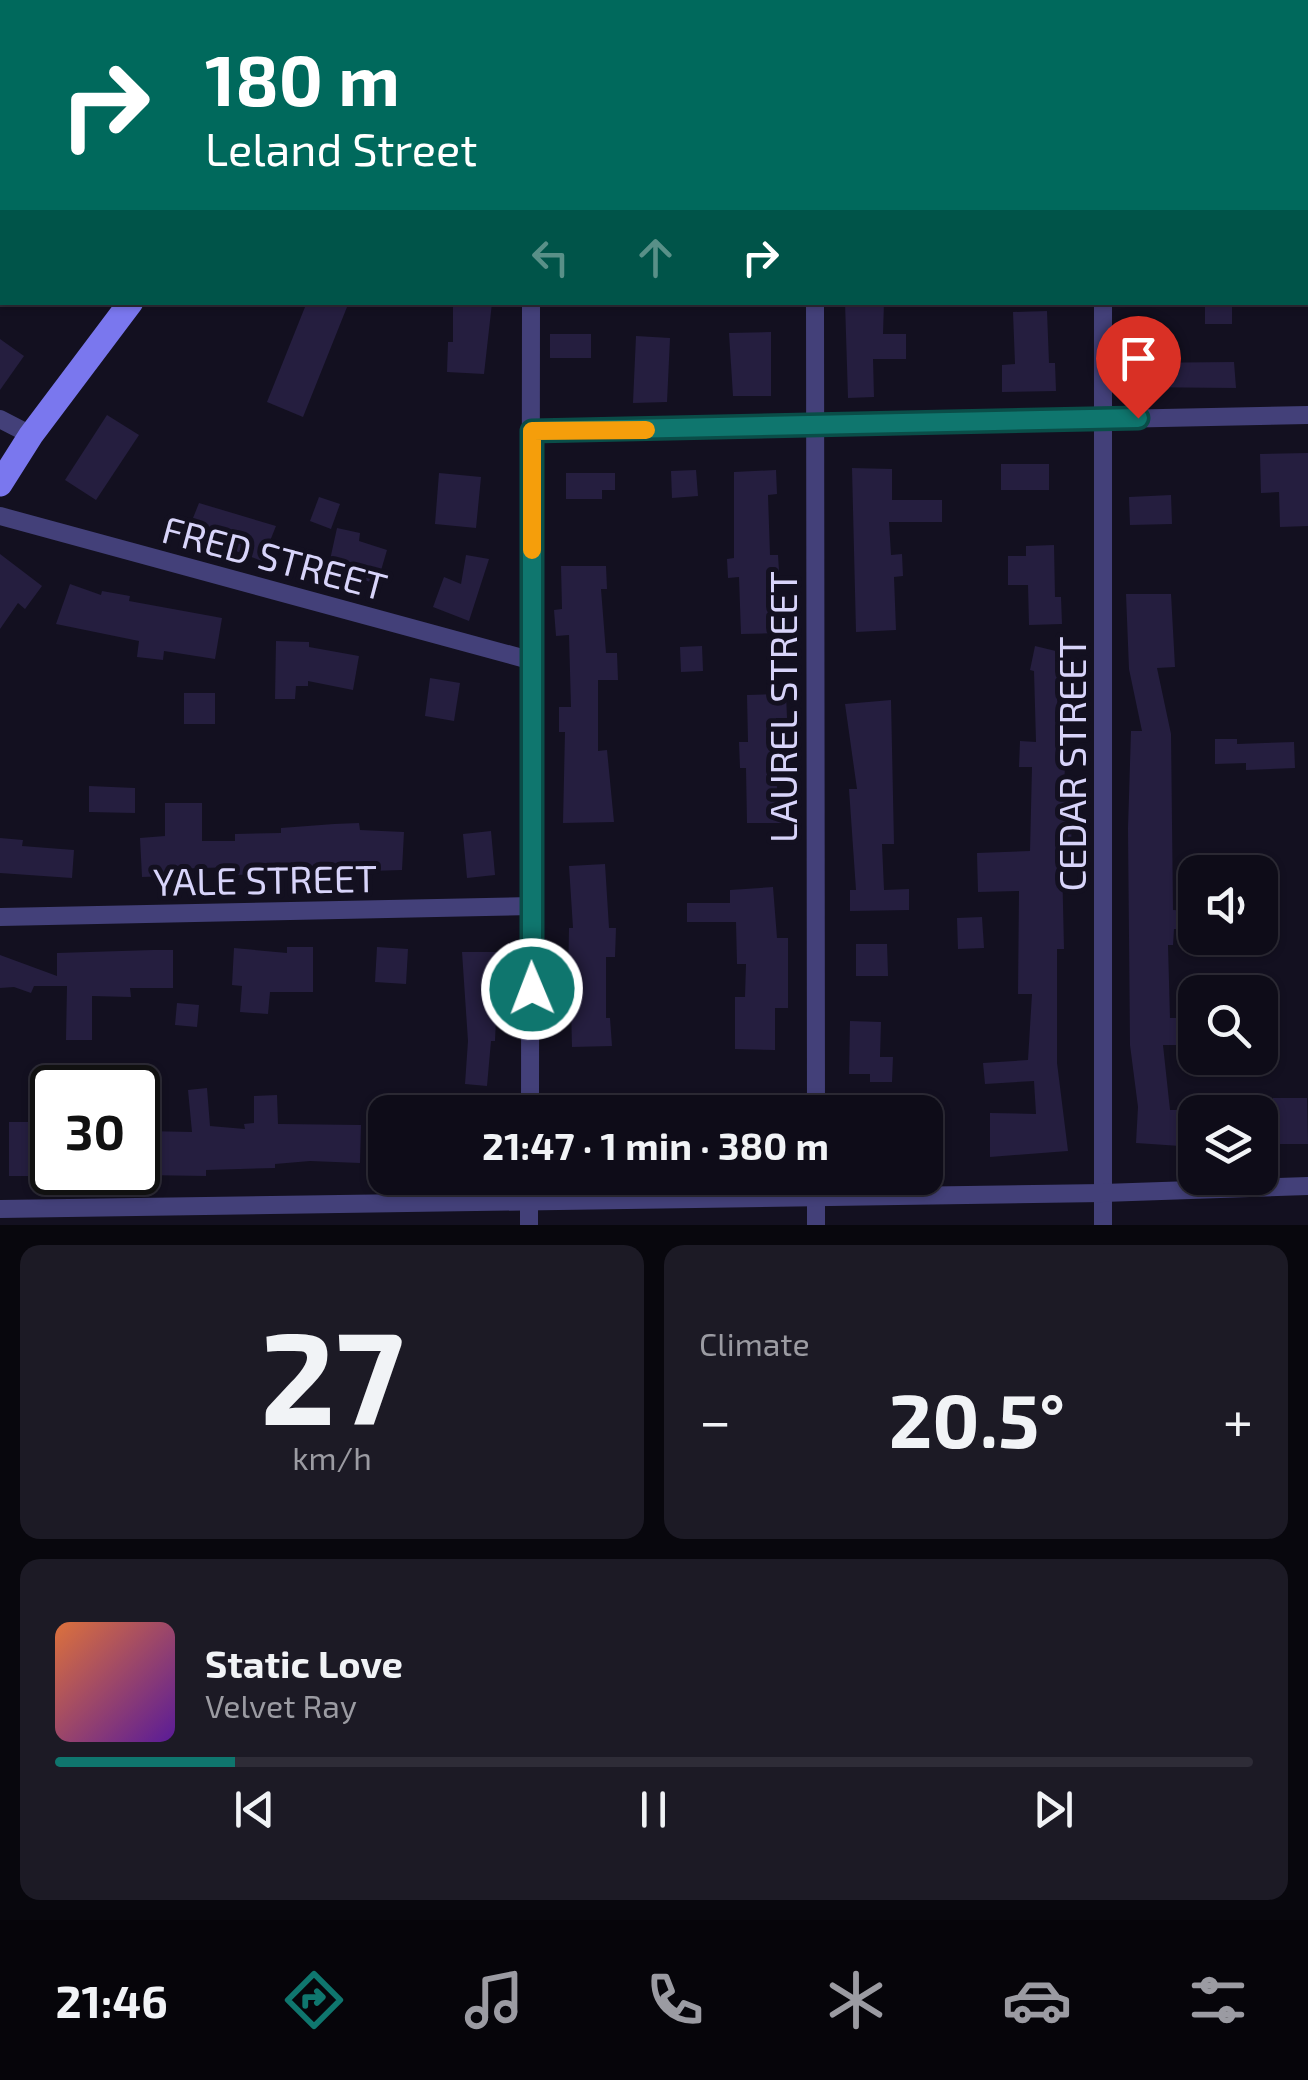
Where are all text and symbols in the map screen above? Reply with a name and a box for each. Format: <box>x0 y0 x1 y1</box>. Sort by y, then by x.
text: 180 m <box>205 36 400 120</box>
icon: right <box>40 40 170 170</box>
text: Leland Street <box>205 121 477 175</box>
icon: left <box>523 230 578 285</box>
icon: ahead <box>628 230 683 285</box>
icon: right <box>733 230 788 285</box>
pin <box>1096 316 1181 419</box>
icon: arrive <box>1111 331 1166 386</box>
street label: FRED STREET <box>158 505 392 609</box>
street label: LAUREL STREET <box>759 571 805 843</box>
street label: CEDAR STREET <box>1048 636 1094 892</box>
street label: YALE STREET <box>153 854 377 904</box>
map controls <box>1178 855 1278 1195</box>
button: sound <box>1178 855 1278 955</box>
position arrow <box>480 937 584 1041</box>
button: search <box>1178 975 1278 1075</box>
speed limit sign: 30 <box>30 1065 160 1195</box>
button: layers <box>1178 1095 1278 1195</box>
text: 21:47 · 1 min · 380 m <box>482 1122 829 1168</box>
text: 27 <box>260 1295 404 1451</box>
text: Climate <box>699 1324 810 1362</box>
text: 20.5° <box>889 1373 1065 1463</box>
text: − <box>699 1386 731 1452</box>
text: + <box>1223 1386 1253 1452</box>
text: km/h <box>292 1438 372 1476</box>
text: Static Love <box>205 1640 403 1686</box>
text: Velvet Ray <box>205 1686 357 1724</box>
icon: previous <box>227 1782 282 1837</box>
icon: pause <box>626 1782 681 1837</box>
icon: next <box>1026 1782 1081 1837</box>
icon: directions <box>279 1965 349 2035</box>
icon: music <box>459 1965 529 2035</box>
icon: phone <box>640 1965 710 2035</box>
icon: climate <box>821 1965 891 2035</box>
icon: car <box>1002 1965 1072 2035</box>
icon: filters <box>1183 1965 1253 2035</box>
text: 21:46 <box>55 1973 168 2027</box>

